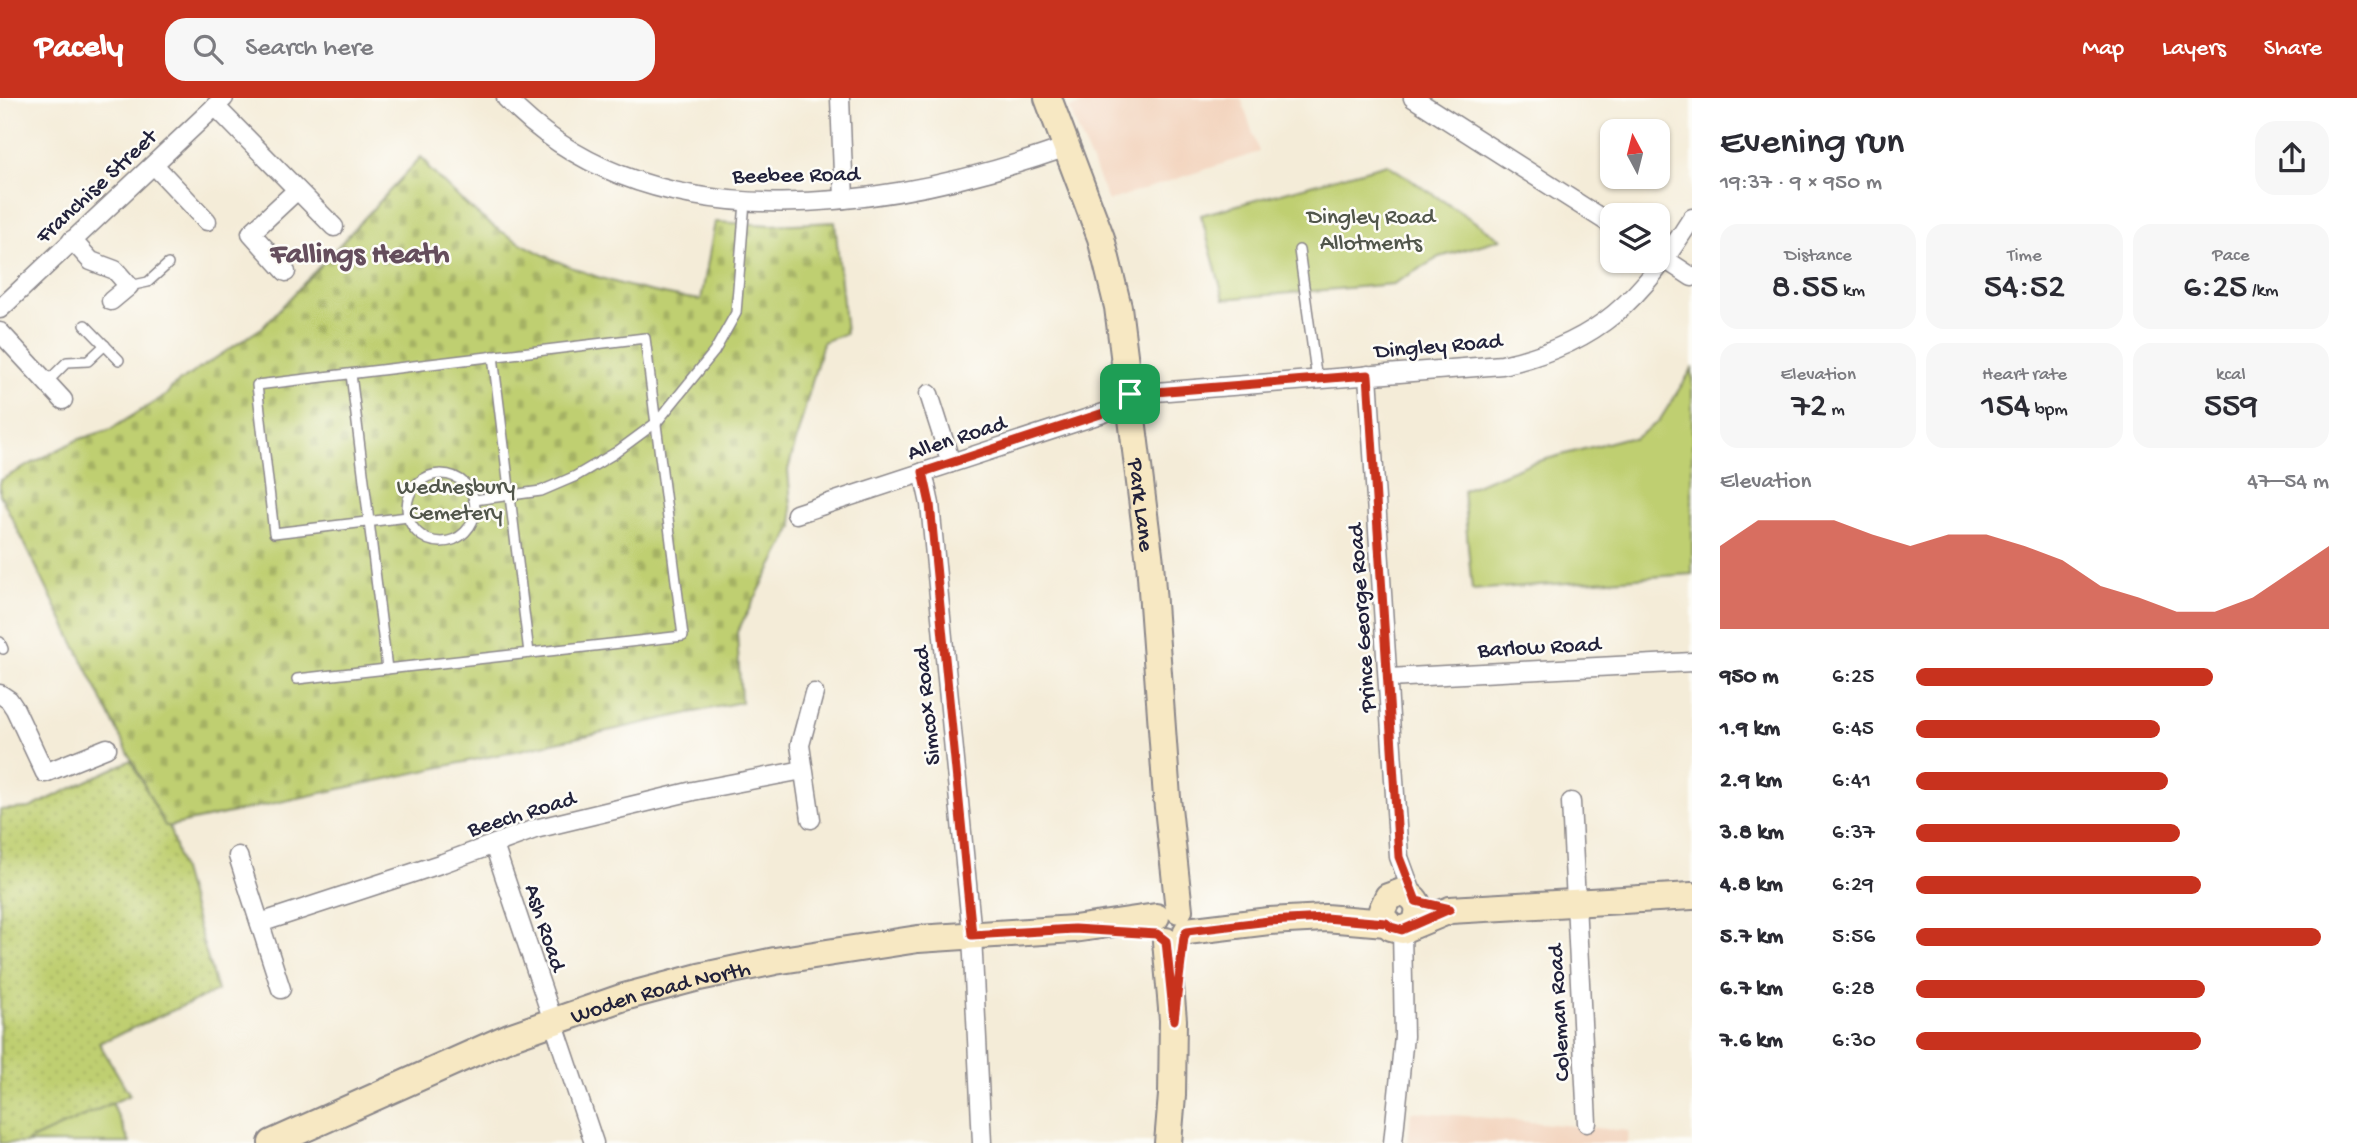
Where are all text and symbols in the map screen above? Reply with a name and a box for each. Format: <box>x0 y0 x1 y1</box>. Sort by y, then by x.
search box <box>165 18 655 81</box>
text: Pacely <box>35 30 123 68</box>
icon: search <box>189 30 227 68</box>
text: Search here <box>245 34 373 65</box>
text: Map <box>2082 35 2124 64</box>
text: Layers <box>2162 35 2226 64</box>
text: Share <box>2264 35 2322 64</box>
north arrow <box>1600 119 1670 189</box>
map controls <box>1600 119 1670 273</box>
button: share <box>2255 121 2329 195</box>
text: Evening run <box>1720 122 1904 166</box>
street label: Franchise Street <box>30 123 165 251</box>
street label: Beebee Road <box>731 162 861 191</box>
text: 19:37 · 9 × 950 m <box>1720 170 1882 197</box>
button: layers <box>1600 203 1670 273</box>
park label: Dingley Road Allotments <box>1305 205 1436 258</box>
district label: Fallings Heath <box>270 239 449 274</box>
text: Distance <box>1785 245 1852 268</box>
text: Time <box>2007 245 2042 268</box>
text: Pace <box>2212 245 2249 268</box>
text: 8.55 <box>1771 268 1838 309</box>
text: 54:52 <box>1984 268 2065 309</box>
text: 6:25 <box>2183 268 2247 309</box>
text: km <box>1838 280 1865 303</box>
text: /km <box>2247 280 2278 303</box>
street label: Dingley Road <box>1371 328 1505 367</box>
pin <box>1100 364 1160 424</box>
text: Elevation <box>1780 364 1856 387</box>
text: Heart rate <box>1982 364 2067 387</box>
text: kcal <box>2216 364 2246 387</box>
icon: arrive <box>1111 375 1149 413</box>
text: 72 <box>1791 387 1827 428</box>
text: 154 <box>1981 387 2030 428</box>
text: 559 <box>2204 387 2258 428</box>
text: m <box>1827 399 1845 422</box>
text: bpm <box>2030 399 2068 422</box>
street label: Allen Road <box>904 410 1011 468</box>
street label: Park Lane <box>1120 456 1159 554</box>
text: Elevation <box>1720 469 1811 496</box>
text: 47–54 m <box>2247 469 2329 496</box>
park label: Wednesbury Cemetery <box>397 475 515 528</box>
street label: Prince George Road <box>1343 521 1384 714</box>
street label: Barlow Road <box>1476 632 1603 665</box>
street label: Simcox Road <box>909 643 948 766</box>
text: 950 m <box>1720 664 1778 691</box>
text: 6:25 <box>1832 664 1874 691</box>
text: 1.9 km <box>1720 716 1780 743</box>
text: 6:45 <box>1832 716 1874 743</box>
text: 2.9 km <box>1720 768 1782 795</box>
text: 6:41 <box>1832 768 1871 795</box>
street label: Beech Road <box>464 786 581 845</box>
text: 3.8 km <box>1720 820 1784 847</box>
text: 6:37 <box>1832 820 1875 847</box>
text: 4.8 km <box>1720 872 1783 899</box>
text: 6:29 <box>1832 872 1874 899</box>
street label: Ash Road <box>517 881 571 977</box>
text: 5.7 km <box>1720 924 1783 951</box>
text: 5:56 <box>1832 924 1875 951</box>
street label: Coleman Road <box>1543 942 1578 1082</box>
street label: Woden Road North <box>568 957 753 1032</box>
text: 6.7 km <box>1720 976 1783 1003</box>
text: 6:28 <box>1832 976 1875 1003</box>
text: 7.6 km <box>1720 1028 1783 1055</box>
text: 6:30 <box>1832 1028 1876 1055</box>

